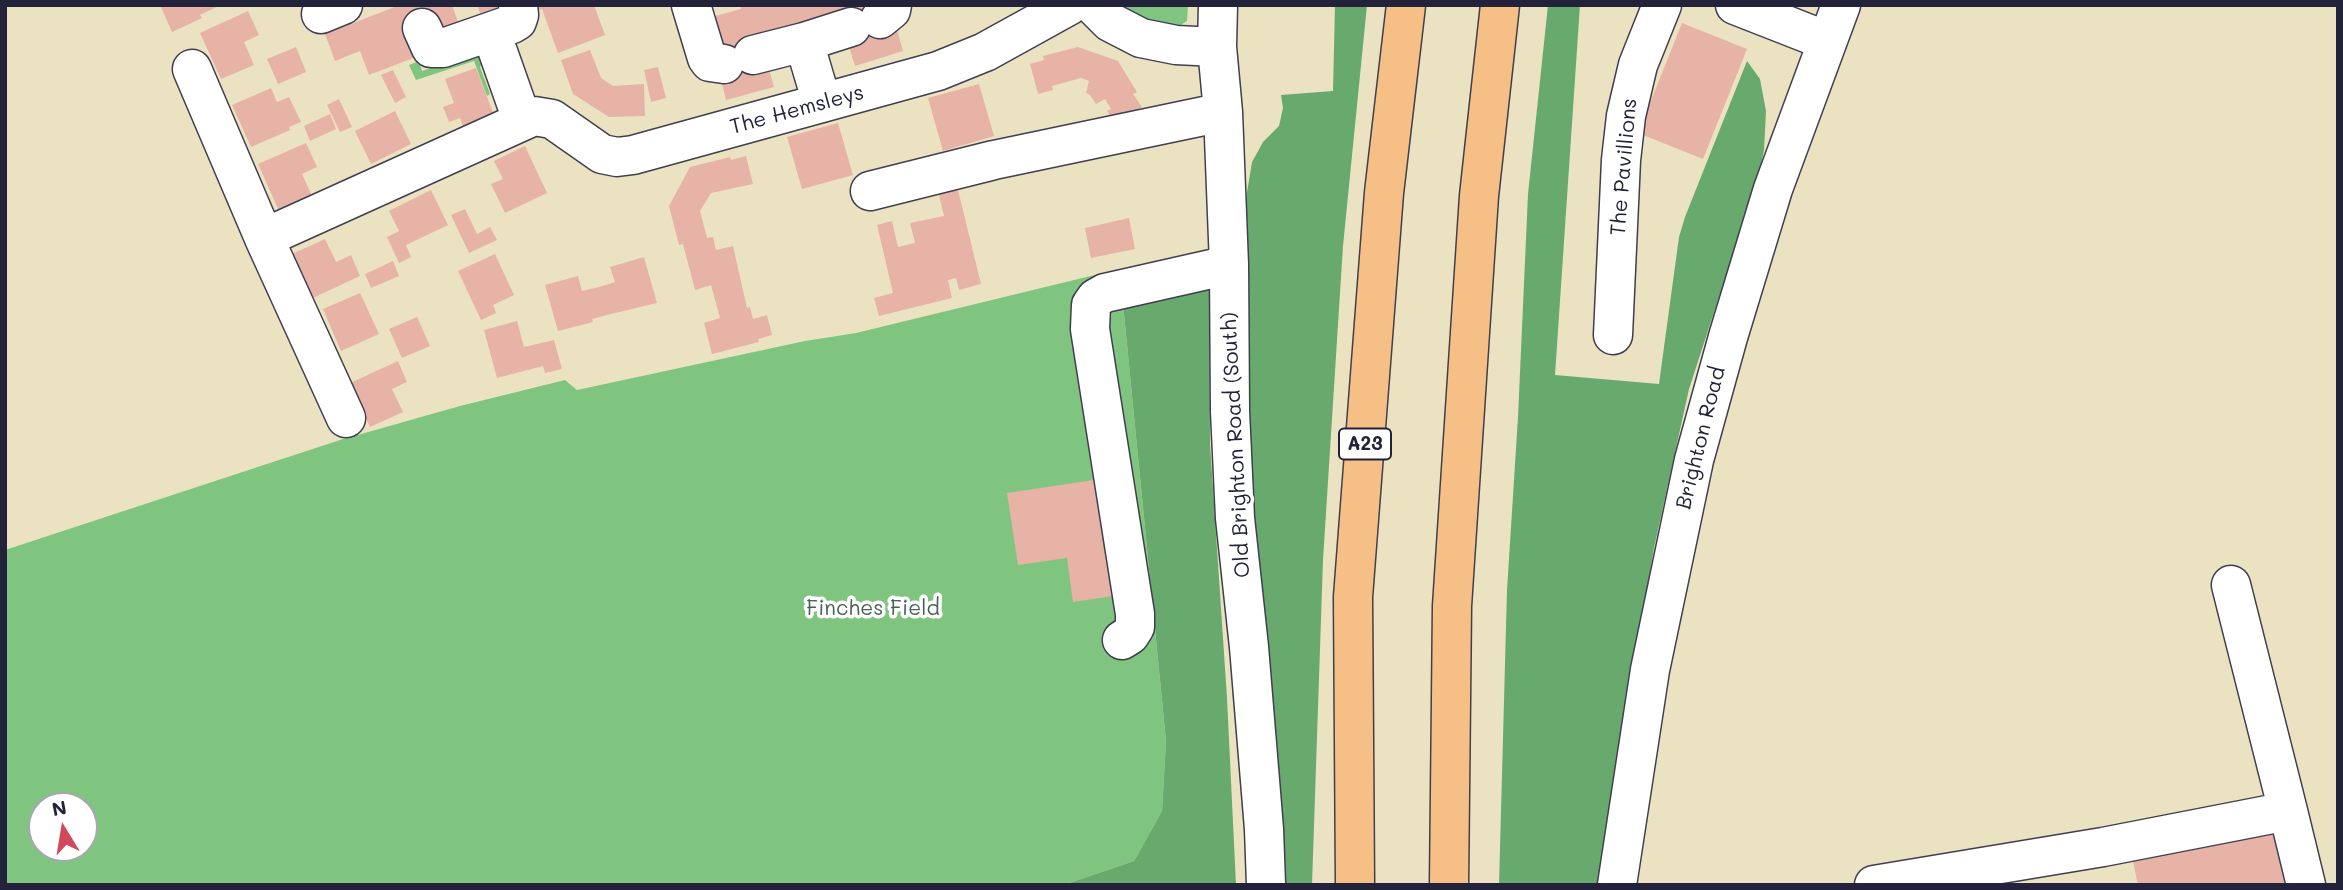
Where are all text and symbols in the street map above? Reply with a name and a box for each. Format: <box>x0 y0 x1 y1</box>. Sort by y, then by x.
street label: The Hemsleys <box>727 80 867 140</box>
street label: The Pavillions <box>1605 97 1643 237</box>
street label: Old Brighton Road (South) <box>1216 311 1256 579</box>
street label: Brighton Road <box>1671 364 1731 512</box>
road number: A23 <box>1339 428 1391 460</box>
park label: Finches Field <box>806 596 940 622</box>
north arrow <box>28 792 98 862</box>
text: N <box>50 794 69 822</box>

